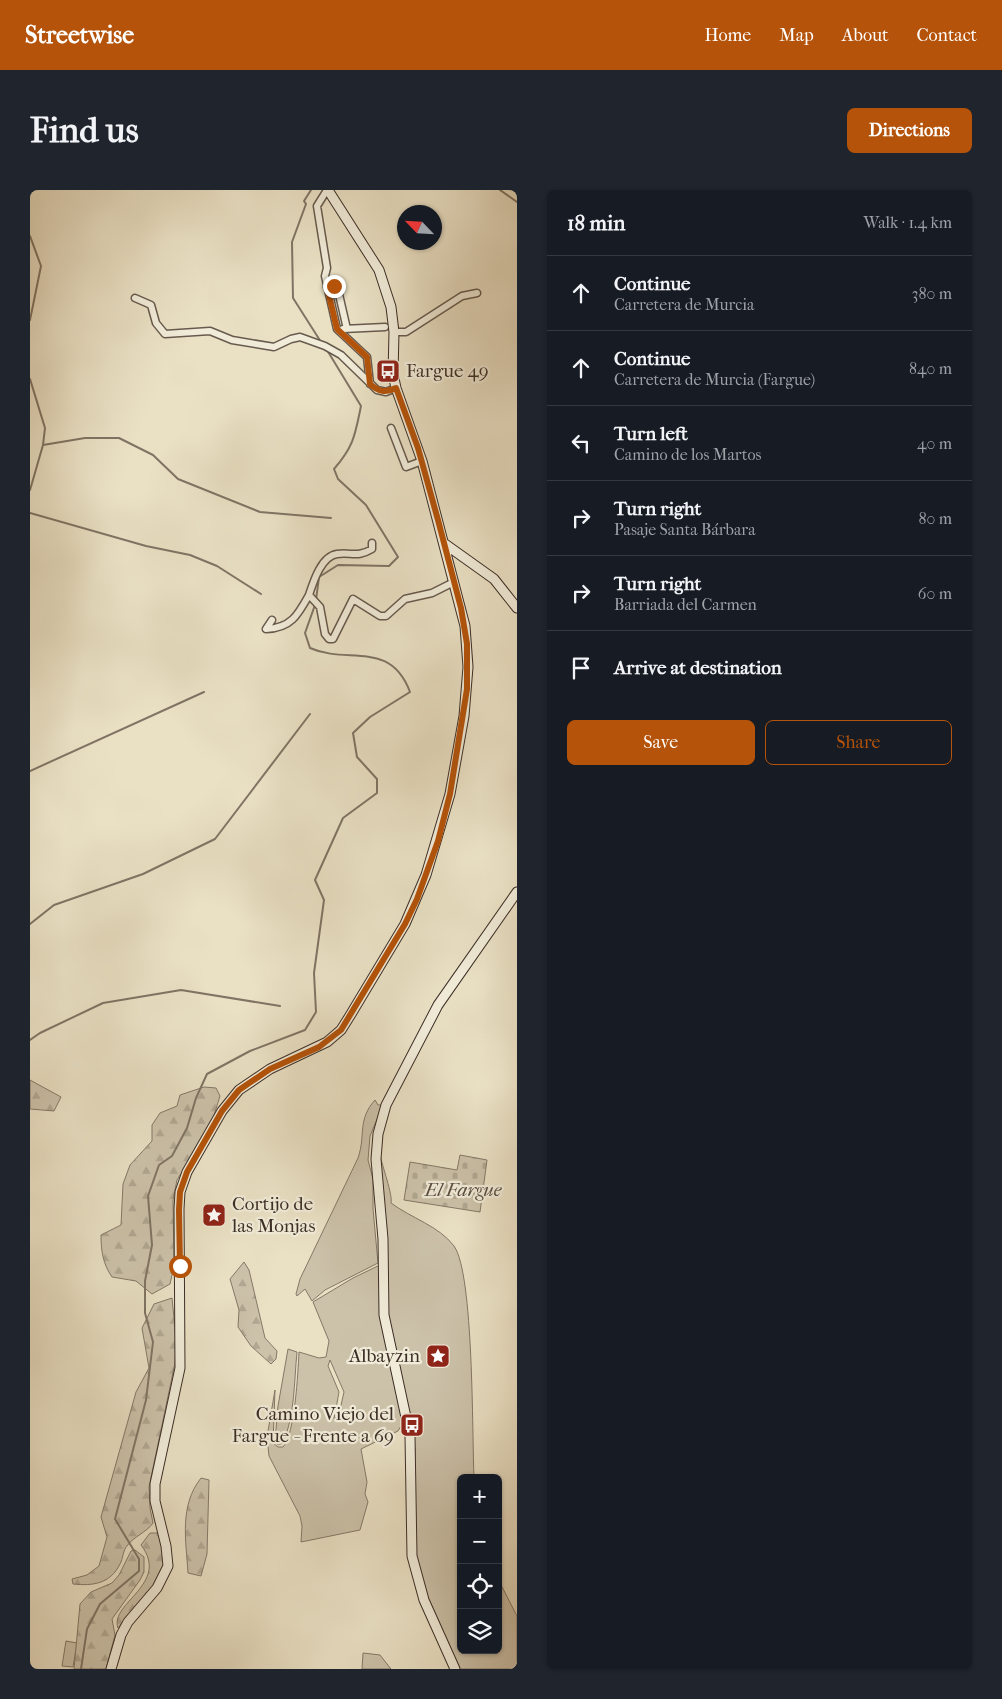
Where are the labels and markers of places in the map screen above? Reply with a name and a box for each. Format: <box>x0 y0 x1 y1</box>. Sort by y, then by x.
bus stop icon: Fargue 49 <box>375 358 401 384</box>
place label: Fargue 49 <box>406 360 489 382</box>
place label: Cortijo de las Monjas <box>231 1193 315 1237</box>
place icon: Cortijo de las Monjas <box>201 1202 227 1228</box>
place icon: Albayzin <box>425 1343 451 1369</box>
place label: Albayzin <box>348 1345 420 1367</box>
place label: Camino Viejo del Fargue - Frente a 69 <box>232 1403 394 1447</box>
bus stop icon: Camino Viejo del Fargue - Frente a 69 <box>399 1412 425 1438</box>

